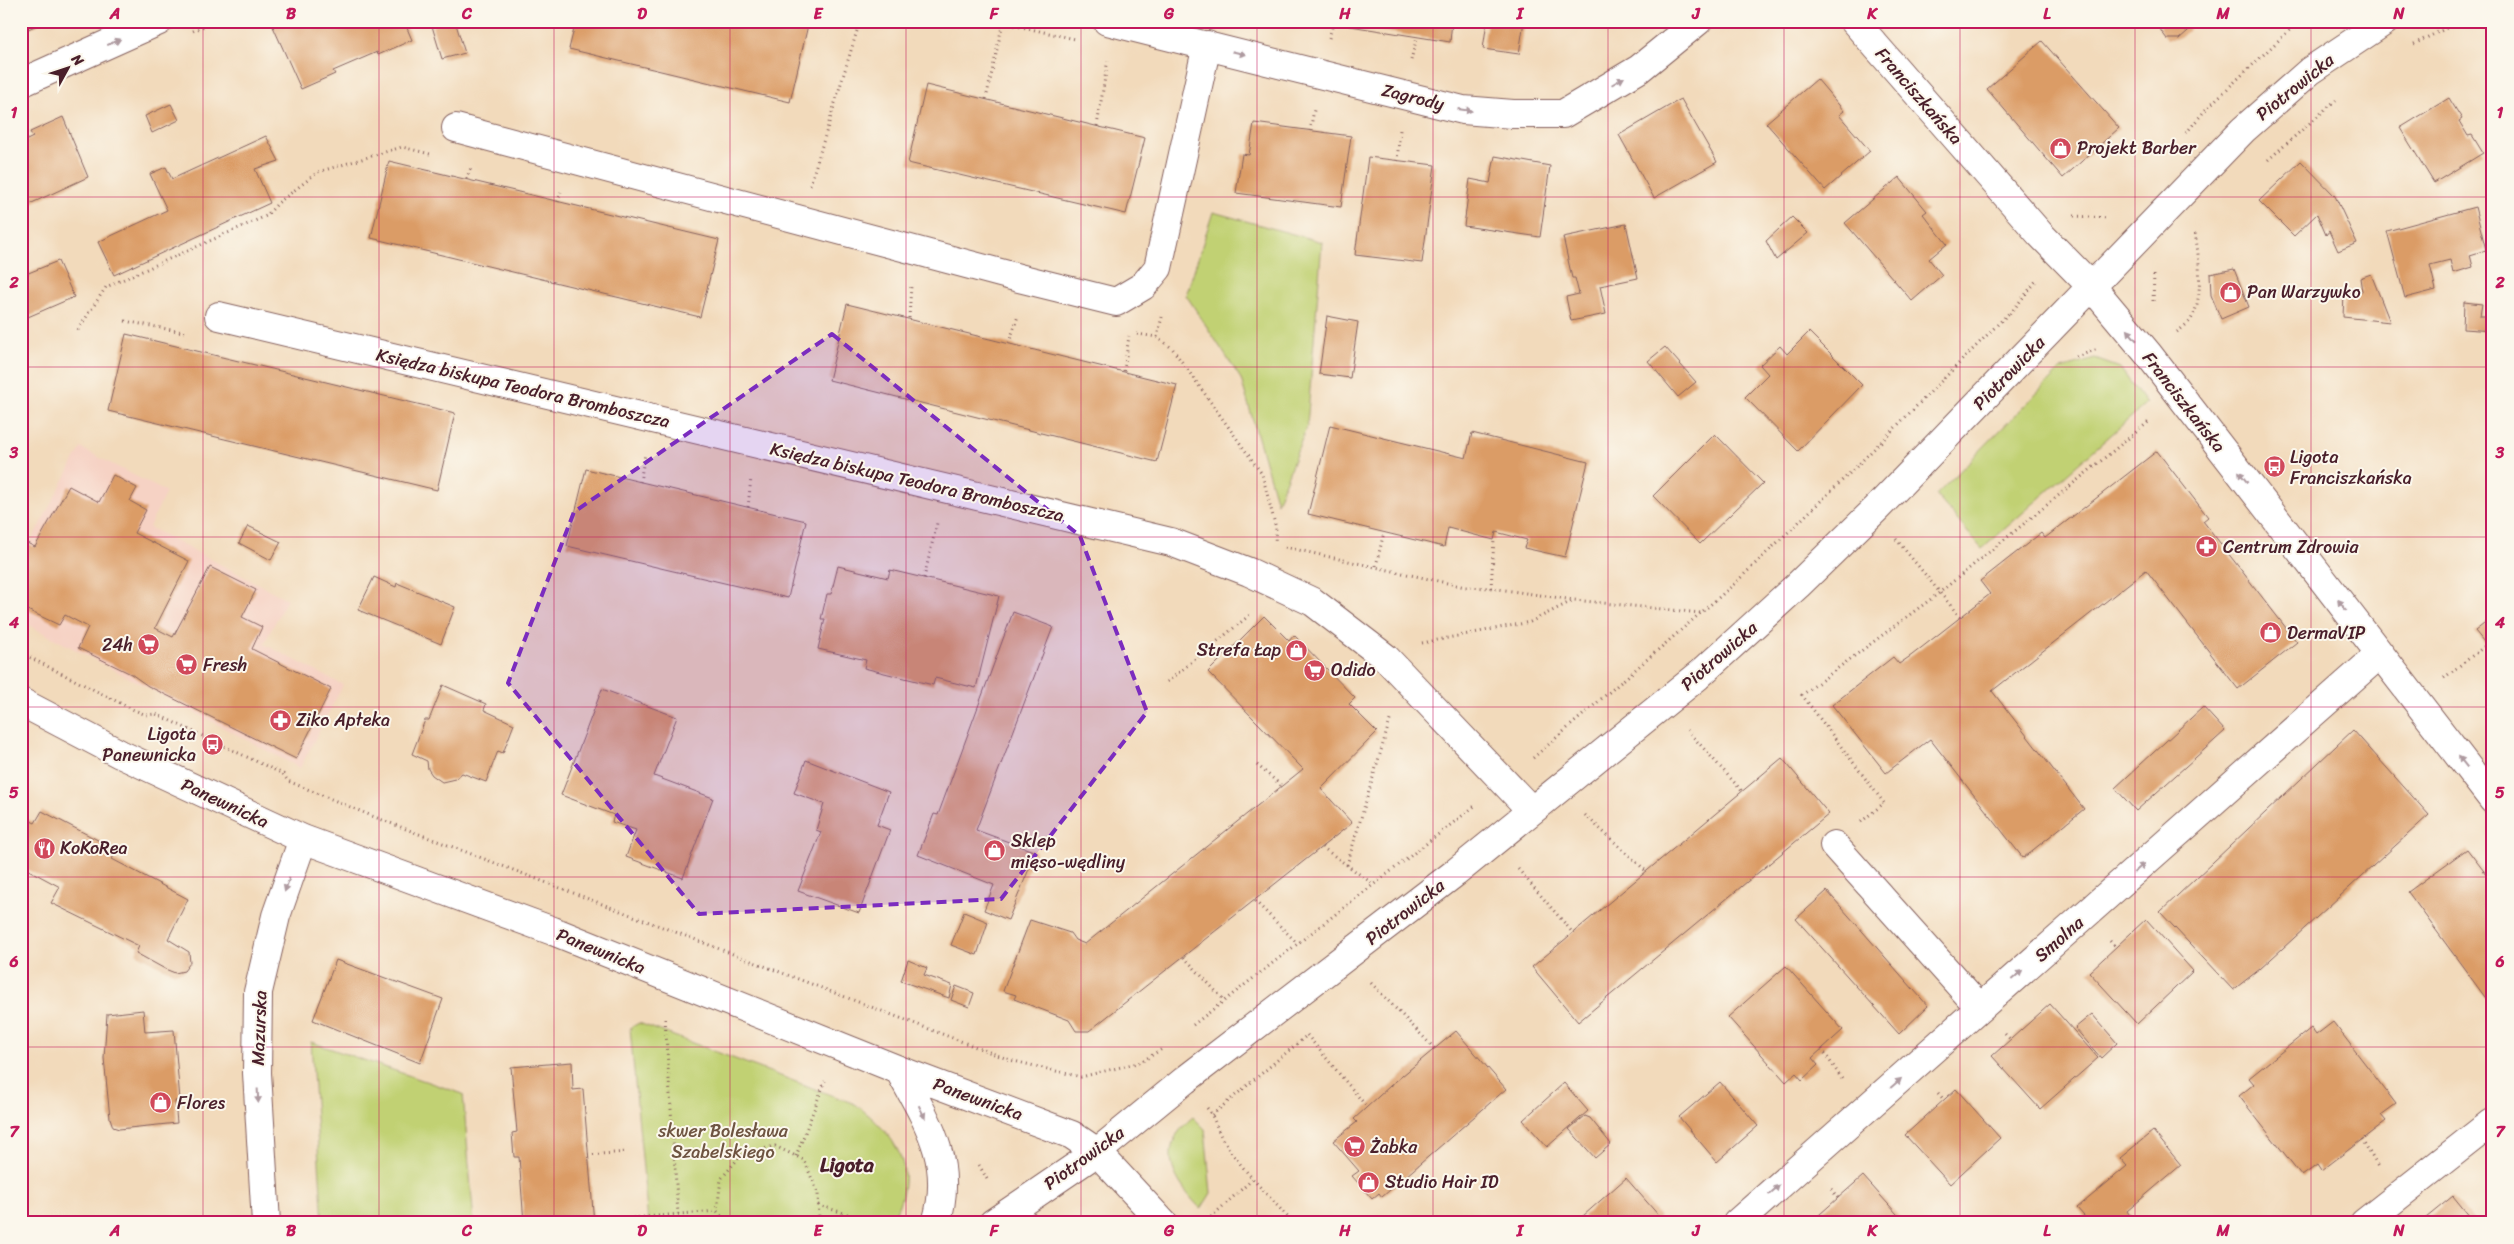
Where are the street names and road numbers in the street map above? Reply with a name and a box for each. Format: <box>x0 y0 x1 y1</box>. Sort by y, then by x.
street label: Franciszkańska <box>1867 40 1971 152</box>
street label: Piotrowicka <box>2248 44 2342 129</box>
street label: Zagrody <box>1378 74 1448 120</box>
street label: Piotrowicka <box>1965 327 2054 418</box>
street label: Księdza biskupa Teodora Bromboszcza <box>373 339 673 437</box>
street label: Franciszkańska <box>2134 344 2234 460</box>
street label: Księdza biskupa Teodora Bromboszcza <box>767 433 1067 531</box>
street label: Piotrowicka <box>1673 612 1766 699</box>
street label: Panewnicka <box>176 769 274 837</box>
street label: Piotrowicka <box>1358 870 1453 954</box>
street label: Smolna <box>2027 907 2092 970</box>
street label: Panewnicka <box>552 919 650 983</box>
street label: Mazurska <box>242 990 276 1066</box>
street label: Panewnicka <box>929 1068 1027 1130</box>
street label: Piotrowicka <box>1036 1117 1132 1199</box>

